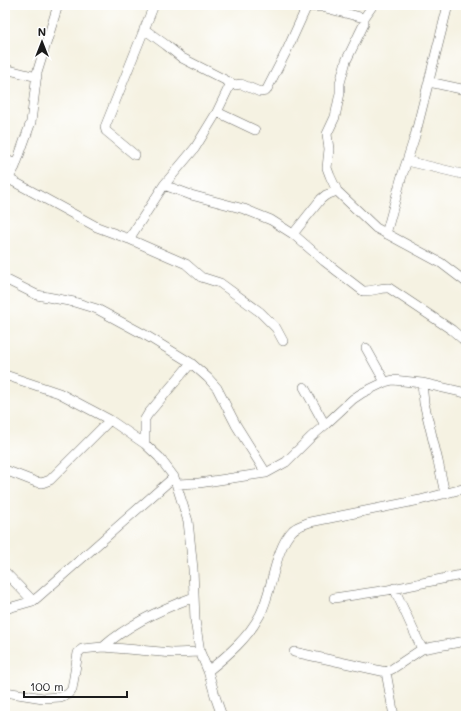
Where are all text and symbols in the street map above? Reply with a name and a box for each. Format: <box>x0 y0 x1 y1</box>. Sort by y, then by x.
north arrow <box>22 22 62 62</box>
text: N <box>38 24 46 39</box>
scale bar <box>24 673 127 699</box>
text: 100 m <box>30 678 64 694</box>

